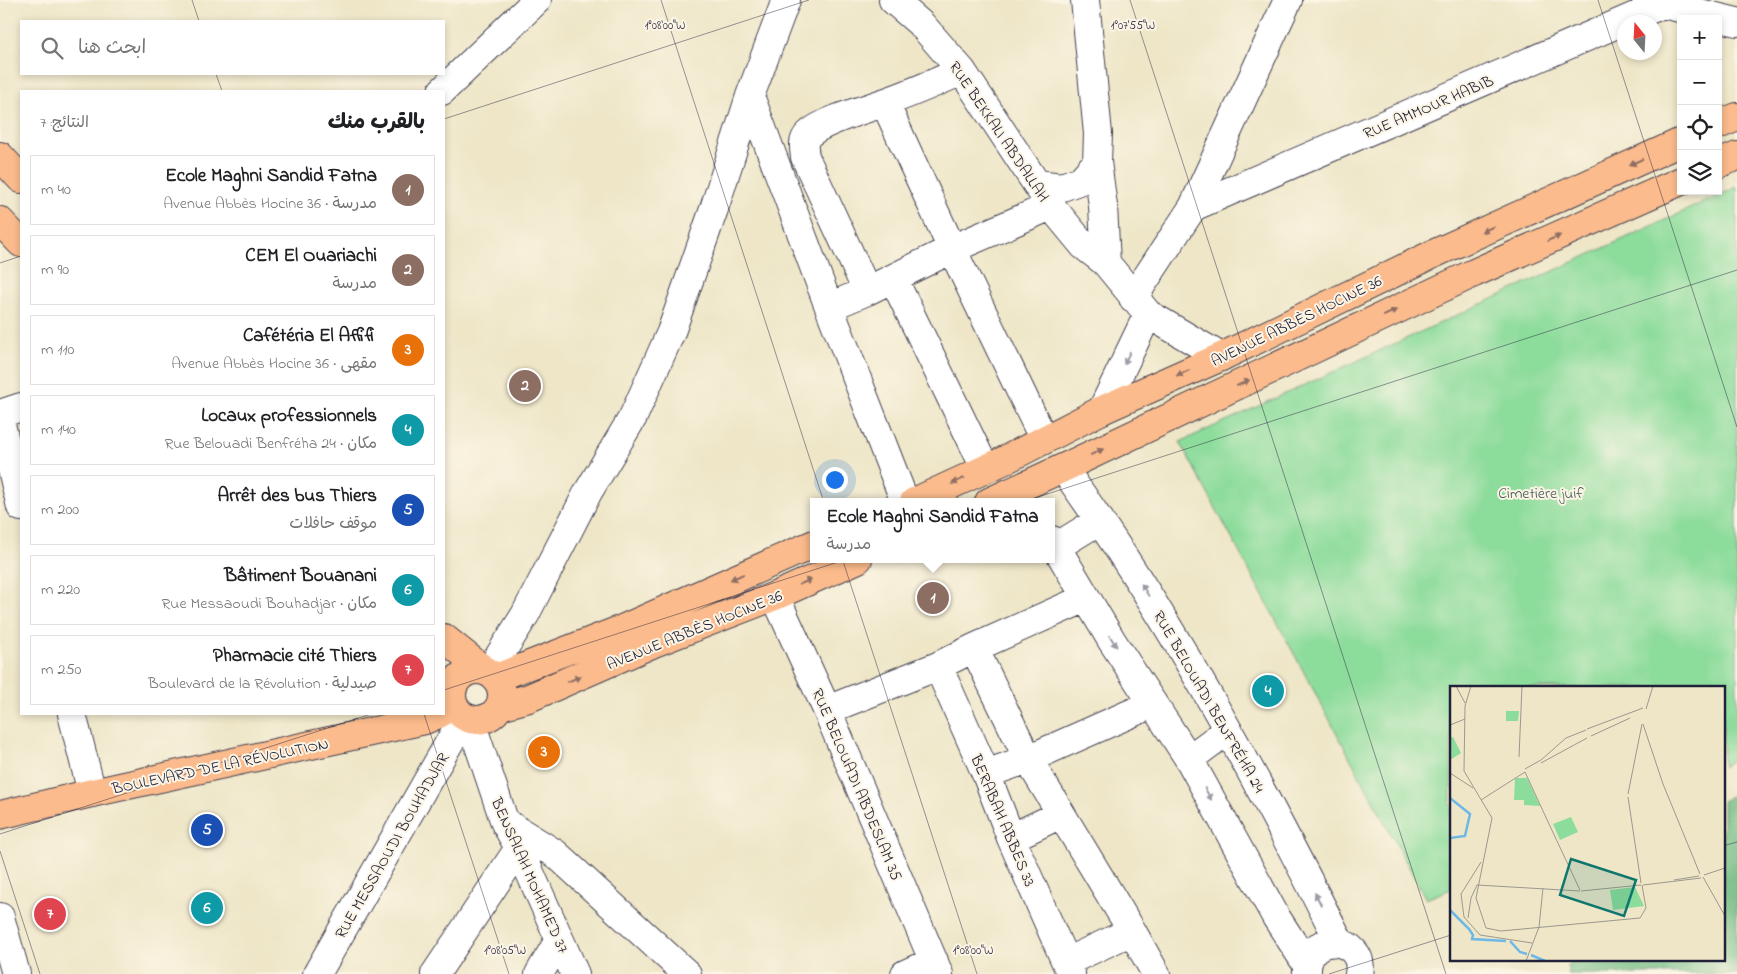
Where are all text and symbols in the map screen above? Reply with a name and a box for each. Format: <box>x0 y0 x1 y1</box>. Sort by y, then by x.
north arrow <box>1617 15 1662 60</box>
map controls <box>1677 15 1722 195</box>
button: + <box>1677 15 1722 60</box>
text: 1°08'00"W <box>645 17 685 35</box>
text: 1°07'55"W <box>1111 17 1155 35</box>
search box <box>20 20 445 75</box>
icon: search <box>38 34 66 62</box>
text: ابحث هنا <box>78 35 146 62</box>
street label: RUE BEKKALI ABDALLAH <box>942 57 1055 207</box>
button: − <box>1677 60 1722 105</box>
street label: RUE AMMOUR HABIB <box>1360 69 1498 146</box>
button: locate <box>1677 105 1722 150</box>
text: بالقرب منك <box>328 108 425 138</box>
text: النتائج: 7 <box>40 111 89 135</box>
button: layers <box>1677 150 1722 195</box>
one-way arrow <box>1629 158 1643 166</box>
text: Ecole Maghni Sandid Fatna <box>165 163 377 190</box>
text: 40 m <box>41 178 71 202</box>
text: 1 <box>405 178 411 202</box>
text: مدرسة · Avenue Abbès Hocine 36 <box>163 192 377 216</box>
one-way arrow <box>1481 225 1495 233</box>
one-way arrow <box>1547 233 1561 241</box>
text: CEM El Ouariachi <box>245 243 377 270</box>
text: 90 m <box>41 258 69 282</box>
text: 2 <box>404 258 412 282</box>
street label: AVENUE ABBÈS HOCINE 36 <box>1207 270 1386 374</box>
text: مدرسة <box>332 272 377 296</box>
one-way arrow <box>1383 309 1397 317</box>
text: Cafétéria El Affifi <box>243 323 377 350</box>
text: 110 m <box>41 338 75 362</box>
text: 3 <box>405 338 411 362</box>
one-way arrow <box>1122 351 1130 365</box>
text: مقهى · Avenue Abbès Hocine 36 <box>171 352 377 376</box>
pin: 2 <box>509 367 541 405</box>
one-way arrow <box>1176 370 1190 378</box>
one-way arrow <box>1236 378 1251 387</box>
text: Locaux professionnels <box>201 403 377 430</box>
text: 140 m <box>41 418 76 442</box>
text: 4 <box>405 418 411 442</box>
text: مكان · Rue Belouadi Benfréha 24 <box>165 432 377 456</box>
one-way arrow <box>1090 448 1104 456</box>
your location <box>822 467 848 493</box>
one-way arrow <box>951 477 965 485</box>
park label: Cimetière juif <box>1498 482 1584 506</box>
text: Arrêt des bus Thiers <box>218 483 377 510</box>
text: 200 m <box>41 498 79 522</box>
text: 5 <box>403 498 413 522</box>
popup <box>810 498 1055 563</box>
text: Ecole Maghni Sandid Fatna <box>827 504 1038 531</box>
text: موقف حافلات <box>289 512 377 536</box>
text: مدرسة <box>827 533 871 557</box>
text: Bâtiment Bouanani <box>224 563 377 590</box>
one-way arrow <box>730 573 744 581</box>
text: 220 m <box>41 578 80 602</box>
text: 6 <box>404 578 412 602</box>
one-way arrow <box>798 578 812 586</box>
pin: 1 <box>917 579 949 617</box>
one-way arrow <box>1140 583 1149 596</box>
street label: AVENUE ABBÈS HOCINE 36 <box>603 585 786 677</box>
text: مكان · Rue Messaoudi Bouhadjar <box>161 592 377 616</box>
street label: RUE BELOUADI BENFRÉHA 24 <box>1150 607 1270 795</box>
one-way arrow <box>1108 635 1117 648</box>
text: Pharmacie cité Thiers <box>213 643 377 670</box>
text: 250 m <box>41 658 81 682</box>
text: 7 <box>405 658 411 682</box>
text: صيدلية · Boulevard de la Révolution <box>148 672 377 696</box>
pin: 4 <box>1252 672 1284 710</box>
one-way arrow <box>567 674 581 682</box>
street label: RUE BELOUADI ABDESLAM 35 <box>805 685 908 885</box>
inset map <box>1450 686 1724 962</box>
street label: BOULEVARD DE LA RÉVOLUTION <box>109 732 331 802</box>
pin: 3 <box>528 733 560 771</box>
street label: RUE MESSAOUDI BOUHADJAR <box>329 748 456 944</box>
street label: BERABAH ABBES 33 <box>963 750 1041 891</box>
one-way arrow <box>1204 787 1212 801</box>
street label: BENSALAH MOHAMED 37 <box>484 793 575 958</box>
pin: 5 <box>191 811 223 849</box>
pin: 6 <box>191 889 223 927</box>
one-way arrow <box>1314 892 1322 906</box>
pin: 7 <box>34 895 66 933</box>
text: 1°08'05"W <box>484 942 526 960</box>
text: 1°08'00"W <box>953 942 993 960</box>

